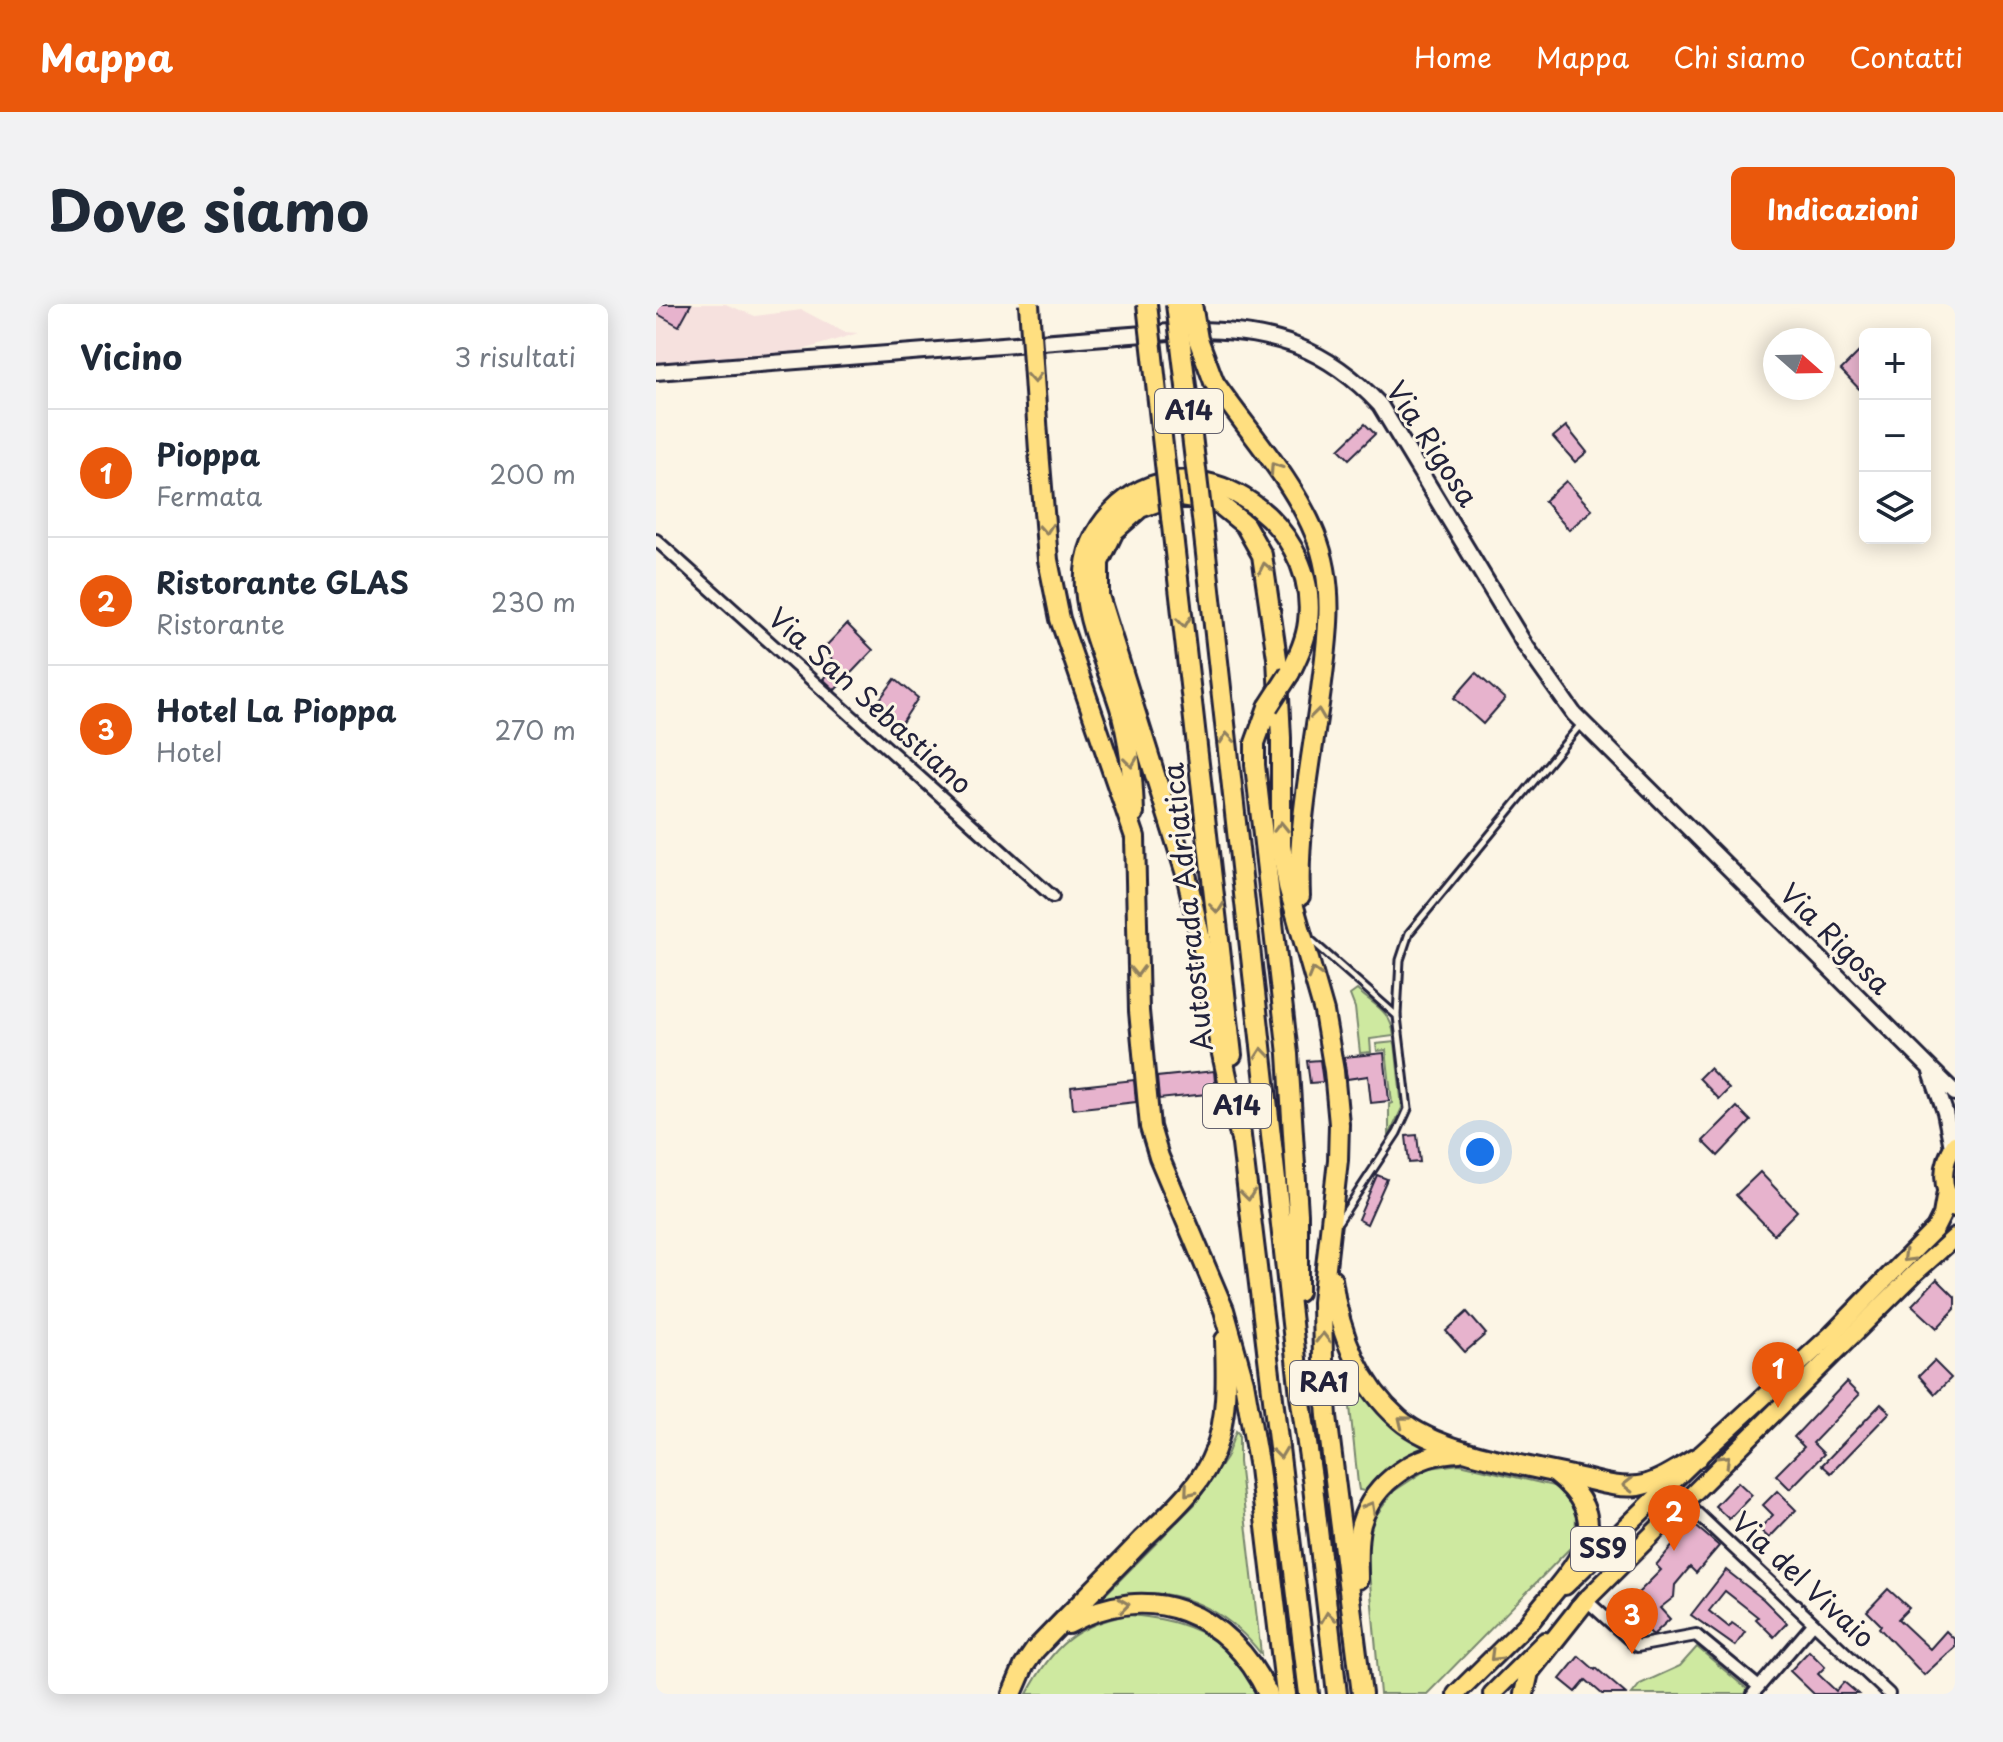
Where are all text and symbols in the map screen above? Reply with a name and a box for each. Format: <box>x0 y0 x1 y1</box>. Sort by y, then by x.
text: Mappa <box>40 28 173 85</box>
text: Home <box>1414 35 1492 78</box>
text: Mappa <box>1536 35 1629 78</box>
text: Chi siamo <box>1673 35 1806 78</box>
text: Contatti <box>1850 35 1963 78</box>
text: Dove siamo <box>48 166 369 251</box>
button: Indicazioni <box>1731 167 1955 250</box>
north arrow <box>1763 328 1835 400</box>
map controls <box>1859 328 1931 544</box>
button: + <box>1859 328 1931 400</box>
text: Vicino <box>80 330 182 382</box>
text: 3 risultati <box>454 337 576 376</box>
one-way arrow <box>1025 372 1042 385</box>
street label: Via Rigosa <box>1376 372 1490 515</box>
road number: A14 <box>1155 389 1223 433</box>
button: − <box>1859 400 1931 472</box>
text: Pioppa <box>156 431 260 476</box>
text: 1 <box>100 454 112 493</box>
text: 200 m <box>489 454 576 493</box>
one-way arrow <box>1270 463 1285 477</box>
button: layers <box>1859 472 1931 544</box>
text: Fermata <box>156 476 262 515</box>
one-way arrow <box>1037 523 1054 536</box>
text: Ristorante GLAS <box>156 559 409 604</box>
one-way arrow <box>1257 562 1274 576</box>
text: 2 <box>97 582 115 621</box>
text: 230 m <box>491 582 576 621</box>
street label: Via San Sebastiano <box>759 596 983 804</box>
text: Ristorante <box>156 604 285 643</box>
one-way arrow <box>1175 615 1192 629</box>
text: Hotel La Pioppa <box>156 687 397 732</box>
one-way arrow <box>1309 707 1326 721</box>
text: 3 <box>97 710 115 749</box>
text: 270 m <box>495 710 576 749</box>
text: Hotel <box>156 732 222 771</box>
one-way arrow <box>1218 732 1235 745</box>
one-way arrow <box>1122 756 1139 769</box>
street label: Autostrada Adriatica <box>1150 761 1223 1053</box>
one-way arrow <box>1272 820 1290 833</box>
street label: Via Rigosa <box>1770 872 1902 1004</box>
one-way arrow <box>1208 902 1225 915</box>
one-way arrow <box>1129 965 1146 978</box>
one-way arrow <box>1306 967 1323 981</box>
one-way arrow <box>1253 1046 1270 1059</box>
road number: A14 <box>1203 1084 1271 1128</box>
your location <box>1460 1132 1500 1172</box>
one-way arrow <box>1239 1188 1256 1202</box>
one-way arrow <box>1903 1248 1917 1262</box>
one-way arrow <box>1314 1331 1332 1344</box>
pin: 1 <box>1752 1342 1804 1408</box>
road number: RA1 <box>1290 1361 1358 1405</box>
one-way arrow <box>1398 1416 1412 1431</box>
one-way arrow <box>1272 1447 1289 1460</box>
one-way arrow <box>1716 1455 1730 1469</box>
one-way arrow <box>1621 1477 1634 1494</box>
one-way arrow <box>1184 1481 1199 1496</box>
pin: 2 <box>1648 1485 1700 1551</box>
one-way arrow <box>1360 1501 1376 1516</box>
street label: Via del Vivaio <box>1722 1501 1886 1657</box>
road number: SS9 <box>1571 1527 1635 1571</box>
pin: 3 <box>1606 1588 1658 1654</box>
one-way arrow <box>1117 1597 1130 1614</box>
one-way arrow <box>1320 1610 1337 1623</box>
one-way arrow <box>1490 1646 1504 1661</box>

